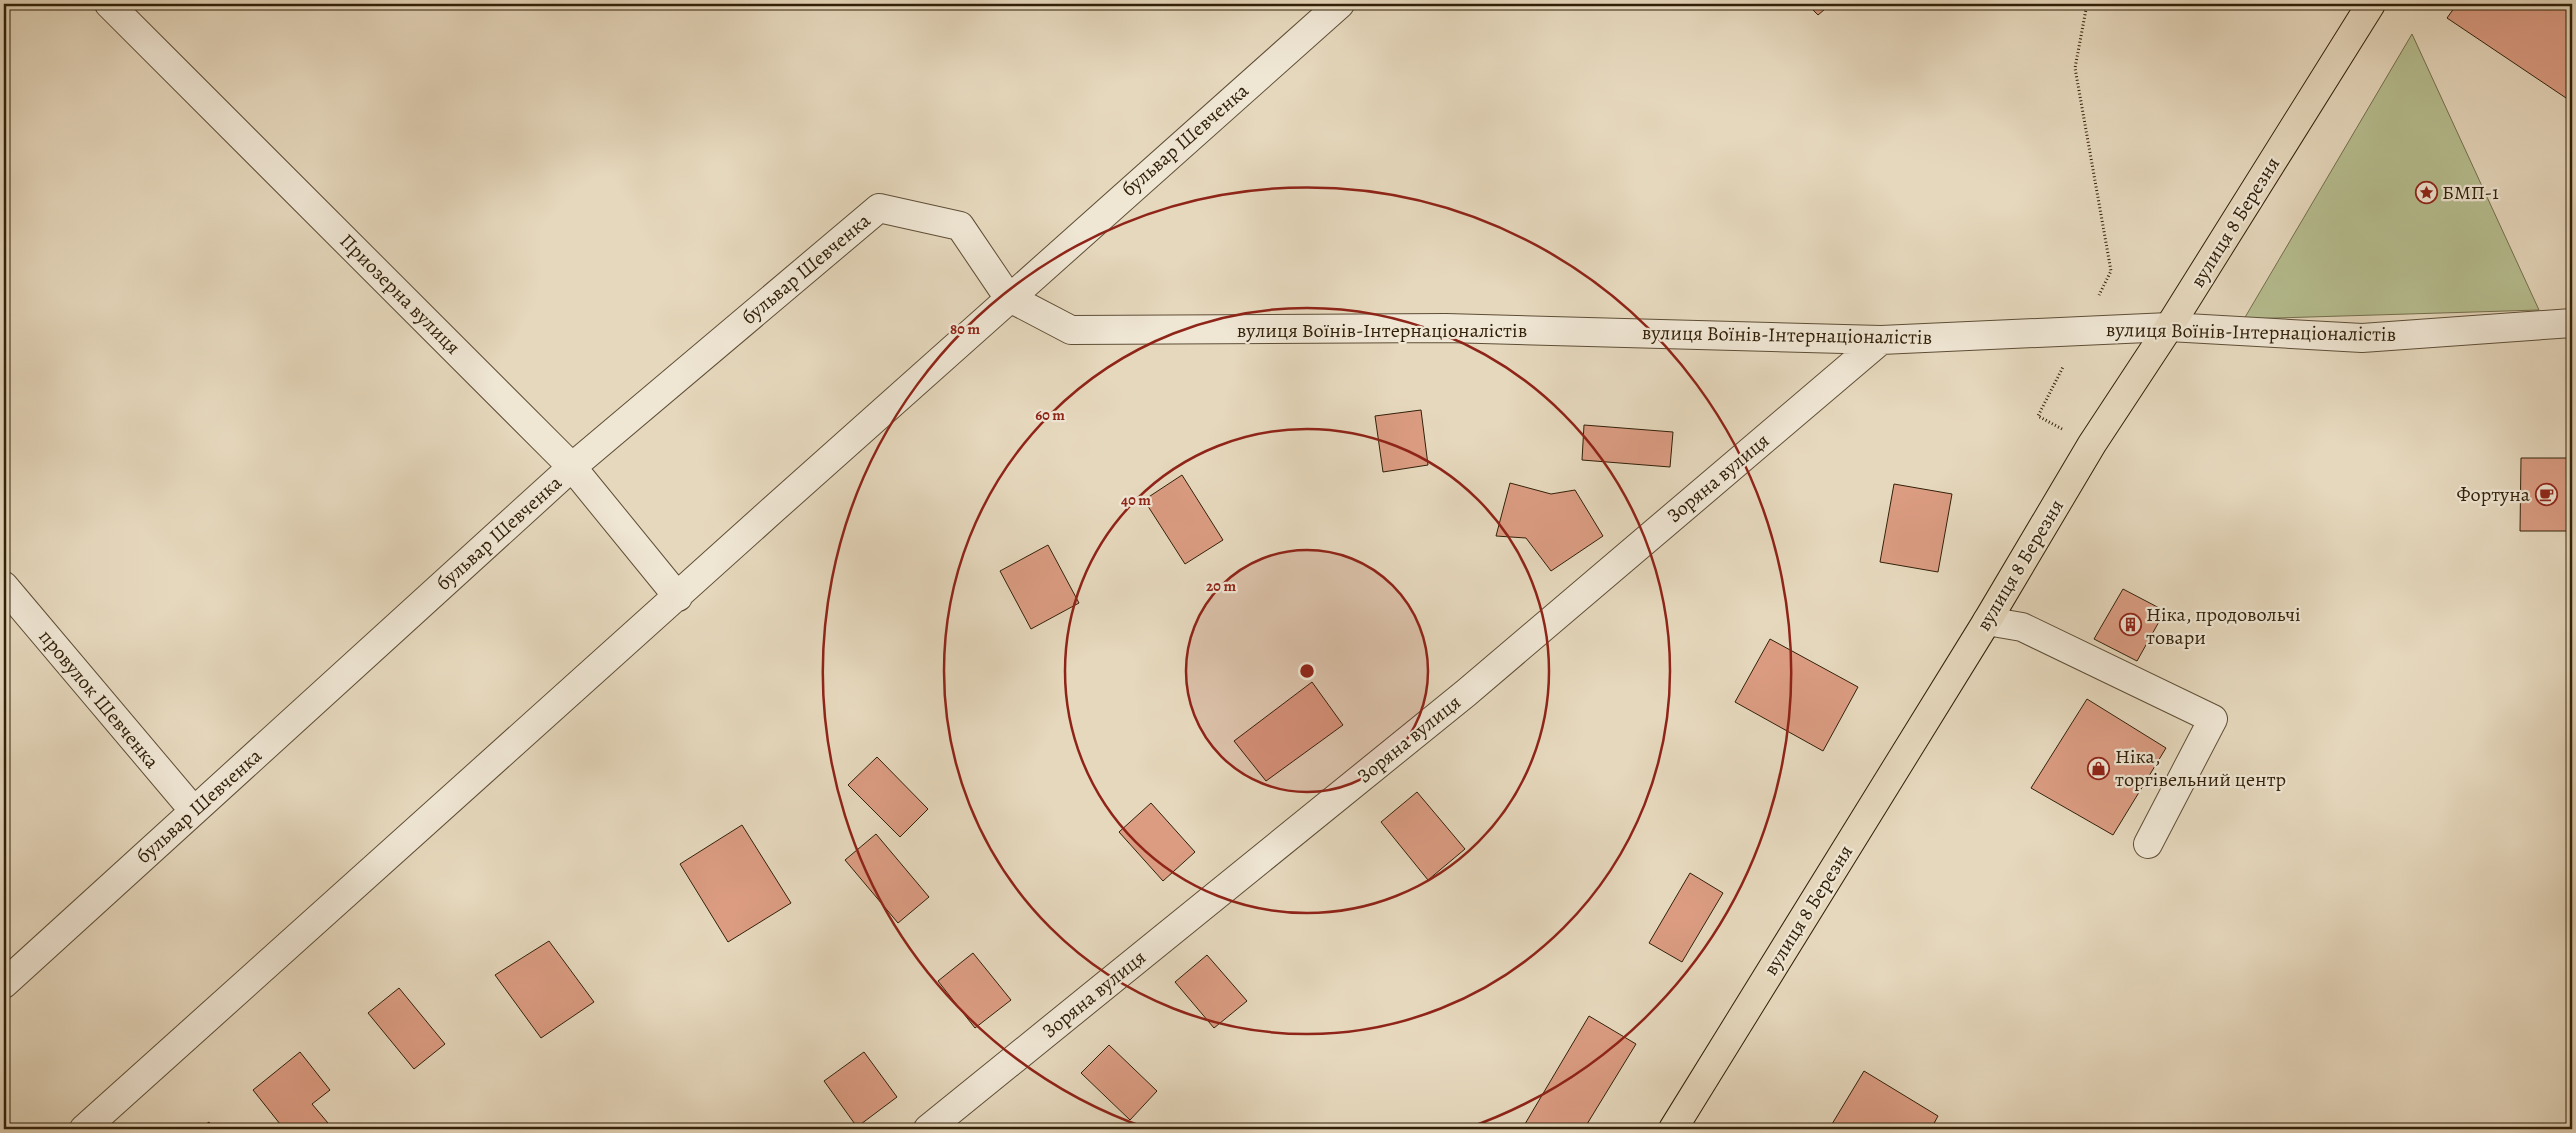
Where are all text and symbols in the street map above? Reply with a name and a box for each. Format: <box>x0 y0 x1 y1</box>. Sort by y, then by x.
street label: бульвар Шевченка <box>1116 77 1255 203</box>
street label: вулиця 8 Березня <box>2184 152 2286 292</box>
place label: БМП-1 <box>2442 179 2499 206</box>
place icon: БМП-1 <box>2414 180 2438 204</box>
street label: бульвар Шевченка <box>736 207 877 331</box>
street label: Приозерна вулиця <box>334 228 466 360</box>
street label: вулиця Воїнів-Інтернаціоналістів <box>2106 316 2396 348</box>
street label: вулиця Воїнів-Інтернаціоналістів <box>1237 317 1527 344</box>
text: 80 m <box>950 319 980 339</box>
street label: вулиця Воїнів-Інтернаціоналістів <box>1642 319 1932 351</box>
text: 60 m <box>1035 405 1065 425</box>
street label: Зоряна вулиця <box>1661 427 1775 529</box>
street label: бульвар Шевченка <box>430 469 568 597</box>
place label: Фортуна <box>2456 481 2531 508</box>
cafe icon: Фортуна <box>2534 482 2558 506</box>
text: 40 m <box>1121 490 1151 510</box>
street label: вулиця 8 Березня <box>1970 494 2070 636</box>
text: 20 m <box>1206 576 1236 596</box>
place label: Ніка, продовольчі товари <box>2146 601 2301 651</box>
building icon: Ніка, продовольчі товари <box>2118 613 2142 637</box>
street label: провулок Шевченка <box>33 624 166 775</box>
centre of rings <box>1298 662 1316 680</box>
street label: Зоряна вулиця <box>1352 689 1466 789</box>
street label: бульвар Шевченка <box>130 742 268 870</box>
place label: Ніка, торгівельний центр <box>2115 743 2286 793</box>
shop icon: Ніка, торгівельний центр <box>2087 756 2111 780</box>
street label: вулиця 8 Березня <box>1757 840 1859 980</box>
street label: Зоряна вулиця <box>1037 944 1151 1044</box>

